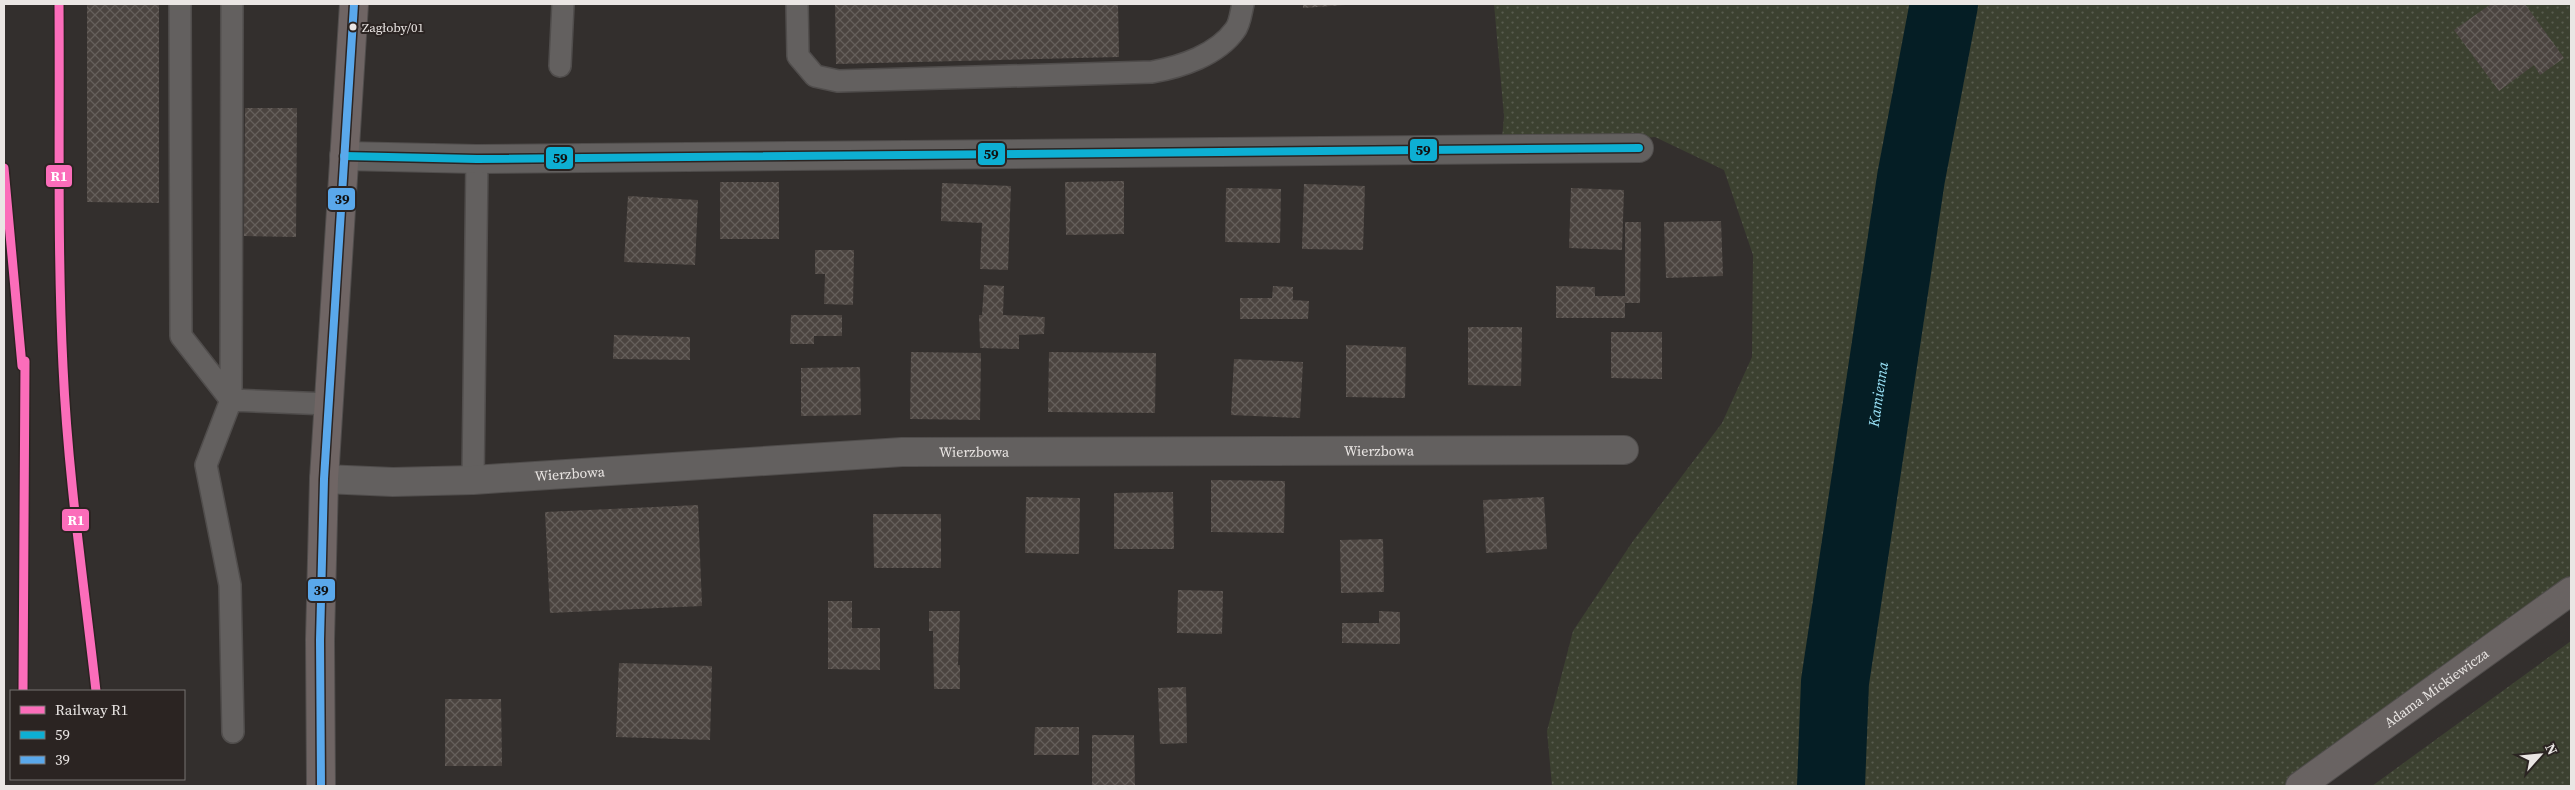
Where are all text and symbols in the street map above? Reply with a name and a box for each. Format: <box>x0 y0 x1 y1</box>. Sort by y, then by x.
place label: Zagłoby/01 <box>362 19 424 36</box>
marker: Zagłoby/01 <box>348 22 358 32</box>
line badge: 59 <box>1409 138 1438 162</box>
text: 59 <box>1415 140 1431 160</box>
line badge: 59 <box>977 142 1006 166</box>
text: 59 <box>983 144 999 164</box>
line badge: 59 <box>545 146 574 170</box>
text: 59 <box>552 148 568 168</box>
line badge: R1 <box>45 164 73 188</box>
text: R1 <box>50 166 68 186</box>
line badge: 39 <box>327 187 356 211</box>
text: 39 <box>334 189 350 209</box>
water label: Kamienna <box>1862 360 1893 429</box>
street label: Wierzbowa <box>1344 441 1415 461</box>
street label: Wierzbowa <box>939 442 1010 462</box>
street label: Wierzbowa <box>534 461 606 486</box>
line badge: R1 <box>61 508 90 532</box>
text: R1 <box>67 510 85 530</box>
line badge: 39 <box>307 578 336 602</box>
text: 39 <box>313 580 329 600</box>
street label: Adama Mickiewicza <box>2380 643 2493 732</box>
legend <box>10 690 185 780</box>
text: Railway R1 <box>55 699 128 720</box>
text: 59 <box>55 724 70 745</box>
north arrow <box>2515 730 2565 780</box>
text: N <box>2540 740 2563 758</box>
text: 39 <box>55 749 70 770</box>

